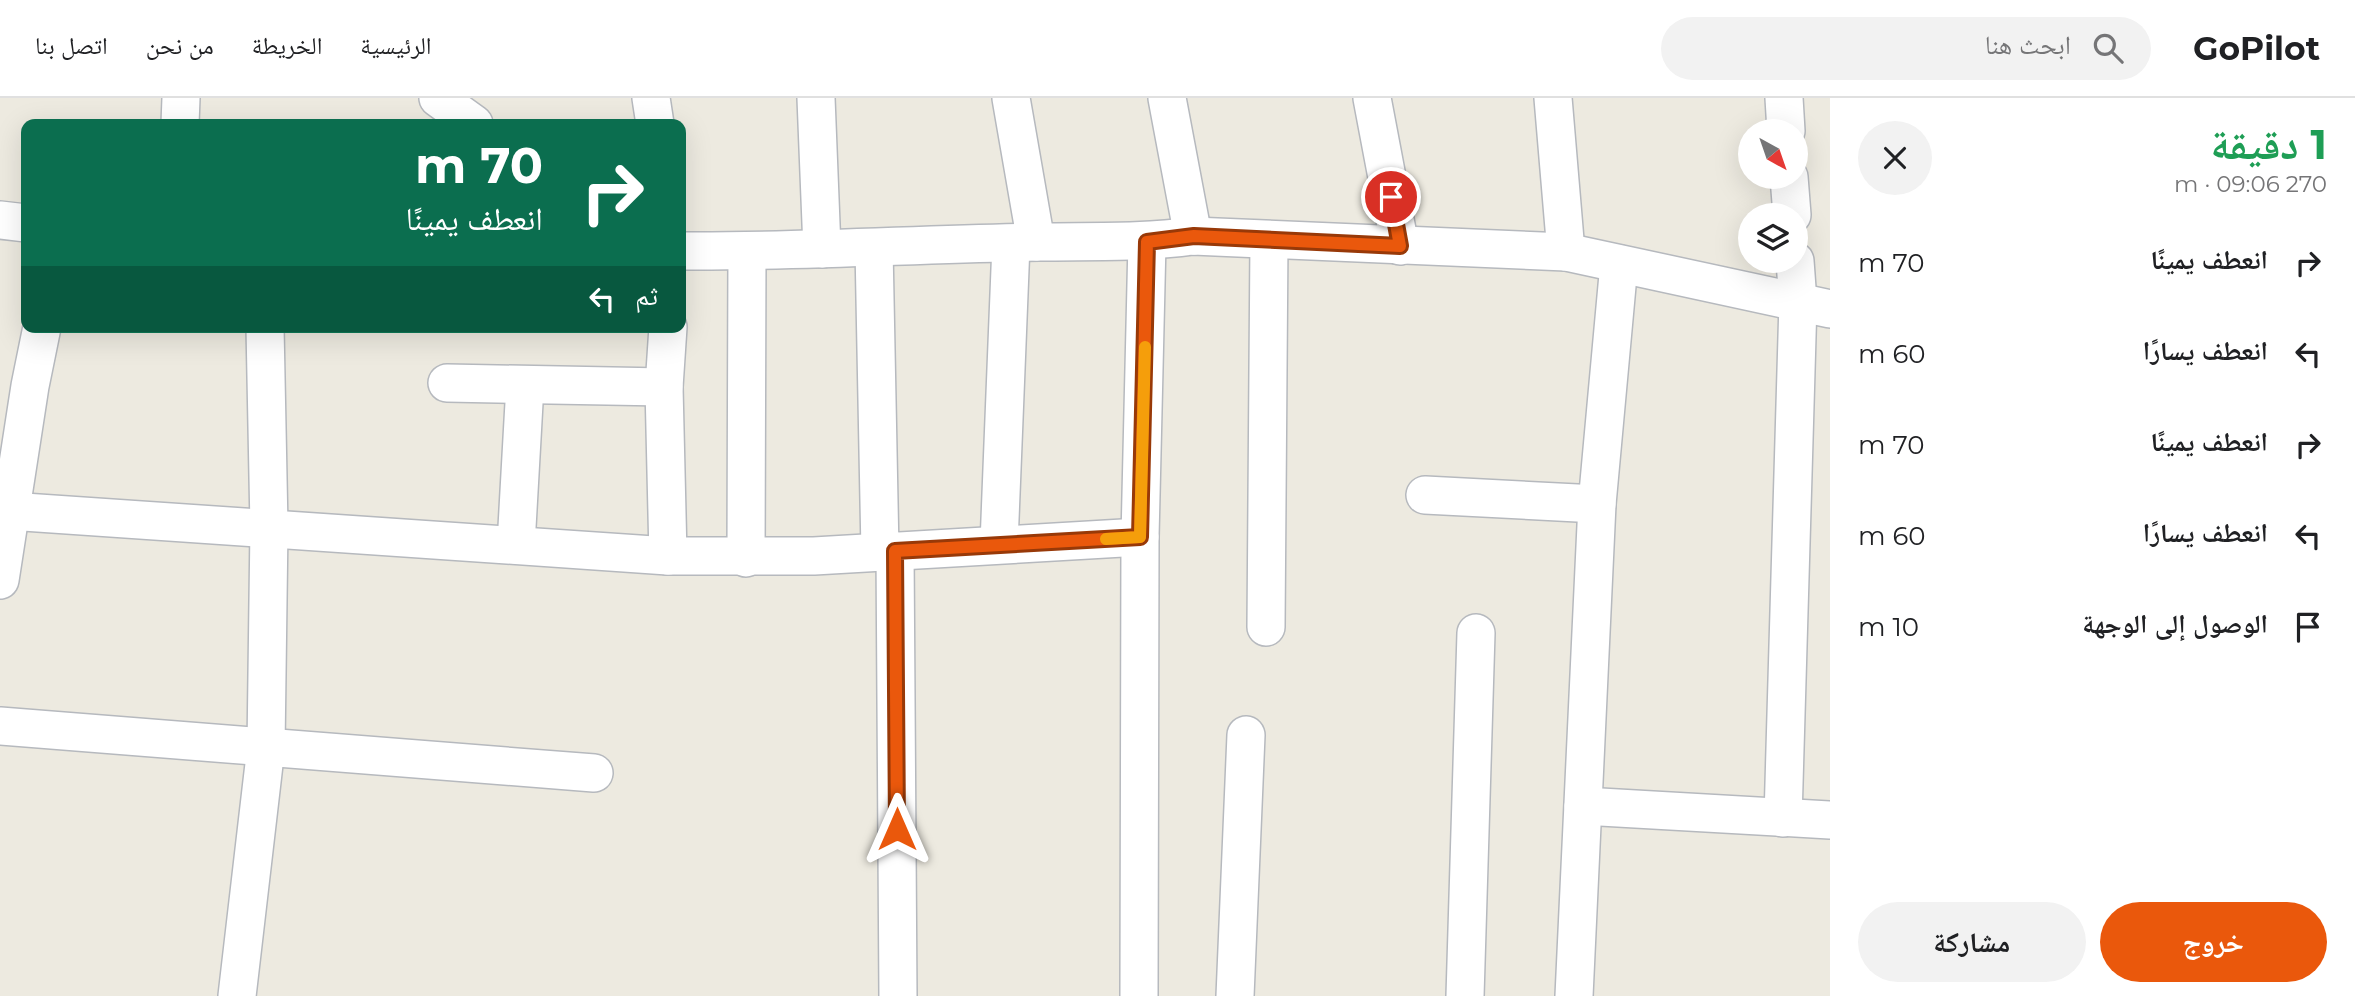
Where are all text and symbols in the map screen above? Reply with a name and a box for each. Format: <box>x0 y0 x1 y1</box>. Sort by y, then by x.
search box <box>1661 17 2151 80</box>
text: GoPilot <box>2193 28 2320 68</box>
text: ابحث هنا <box>1985 29 2071 61</box>
icon: search <box>2089 29 2127 67</box>
text: اتصل بنا <box>35 31 108 60</box>
text: من نحن <box>146 31 214 60</box>
text: الخريطة <box>252 31 322 60</box>
text: الرئيسية <box>360 31 431 60</box>
text: 1 دقيقة <box>2210 118 2327 170</box>
north arrow <box>1738 119 1808 189</box>
map controls <box>1738 119 1808 273</box>
button: close <box>1858 121 1932 195</box>
text: 70 m <box>415 136 543 195</box>
icon: right <box>567 147 658 238</box>
pin <box>1361 167 1421 227</box>
text: 270 m · 09:06 <box>2174 170 2327 198</box>
icon: arrive <box>1372 178 1410 216</box>
text: انعطف يمينًا <box>406 199 543 238</box>
button: layers <box>1738 203 1808 273</box>
text: انعطف يمينًا <box>2150 244 2268 276</box>
icon: right <box>2289 244 2327 282</box>
text: 70 m <box>1858 247 1924 279</box>
icon: left <box>583 280 621 318</box>
text: ثم <box>635 280 658 312</box>
text: انعطف يسارًا <box>2143 335 2268 367</box>
icon: left <box>2289 335 2327 373</box>
text: 60 m <box>1858 338 1925 370</box>
text: انعطف يمينًا <box>2150 426 2268 458</box>
icon: right <box>2289 426 2327 464</box>
text: 70 m <box>1858 429 1924 461</box>
text: انعطف يسارًا <box>2143 517 2268 549</box>
icon: left <box>2289 517 2327 555</box>
text: 60 m <box>1858 520 1925 552</box>
text: الوصول إلى الوجهة <box>2082 608 2268 640</box>
icon: arrive <box>2289 608 2327 646</box>
text: 10 m <box>1858 611 1919 643</box>
position arrow <box>860 792 934 866</box>
button: مشاركة <box>1858 902 2086 982</box>
button: خروج <box>2100 902 2327 982</box>

